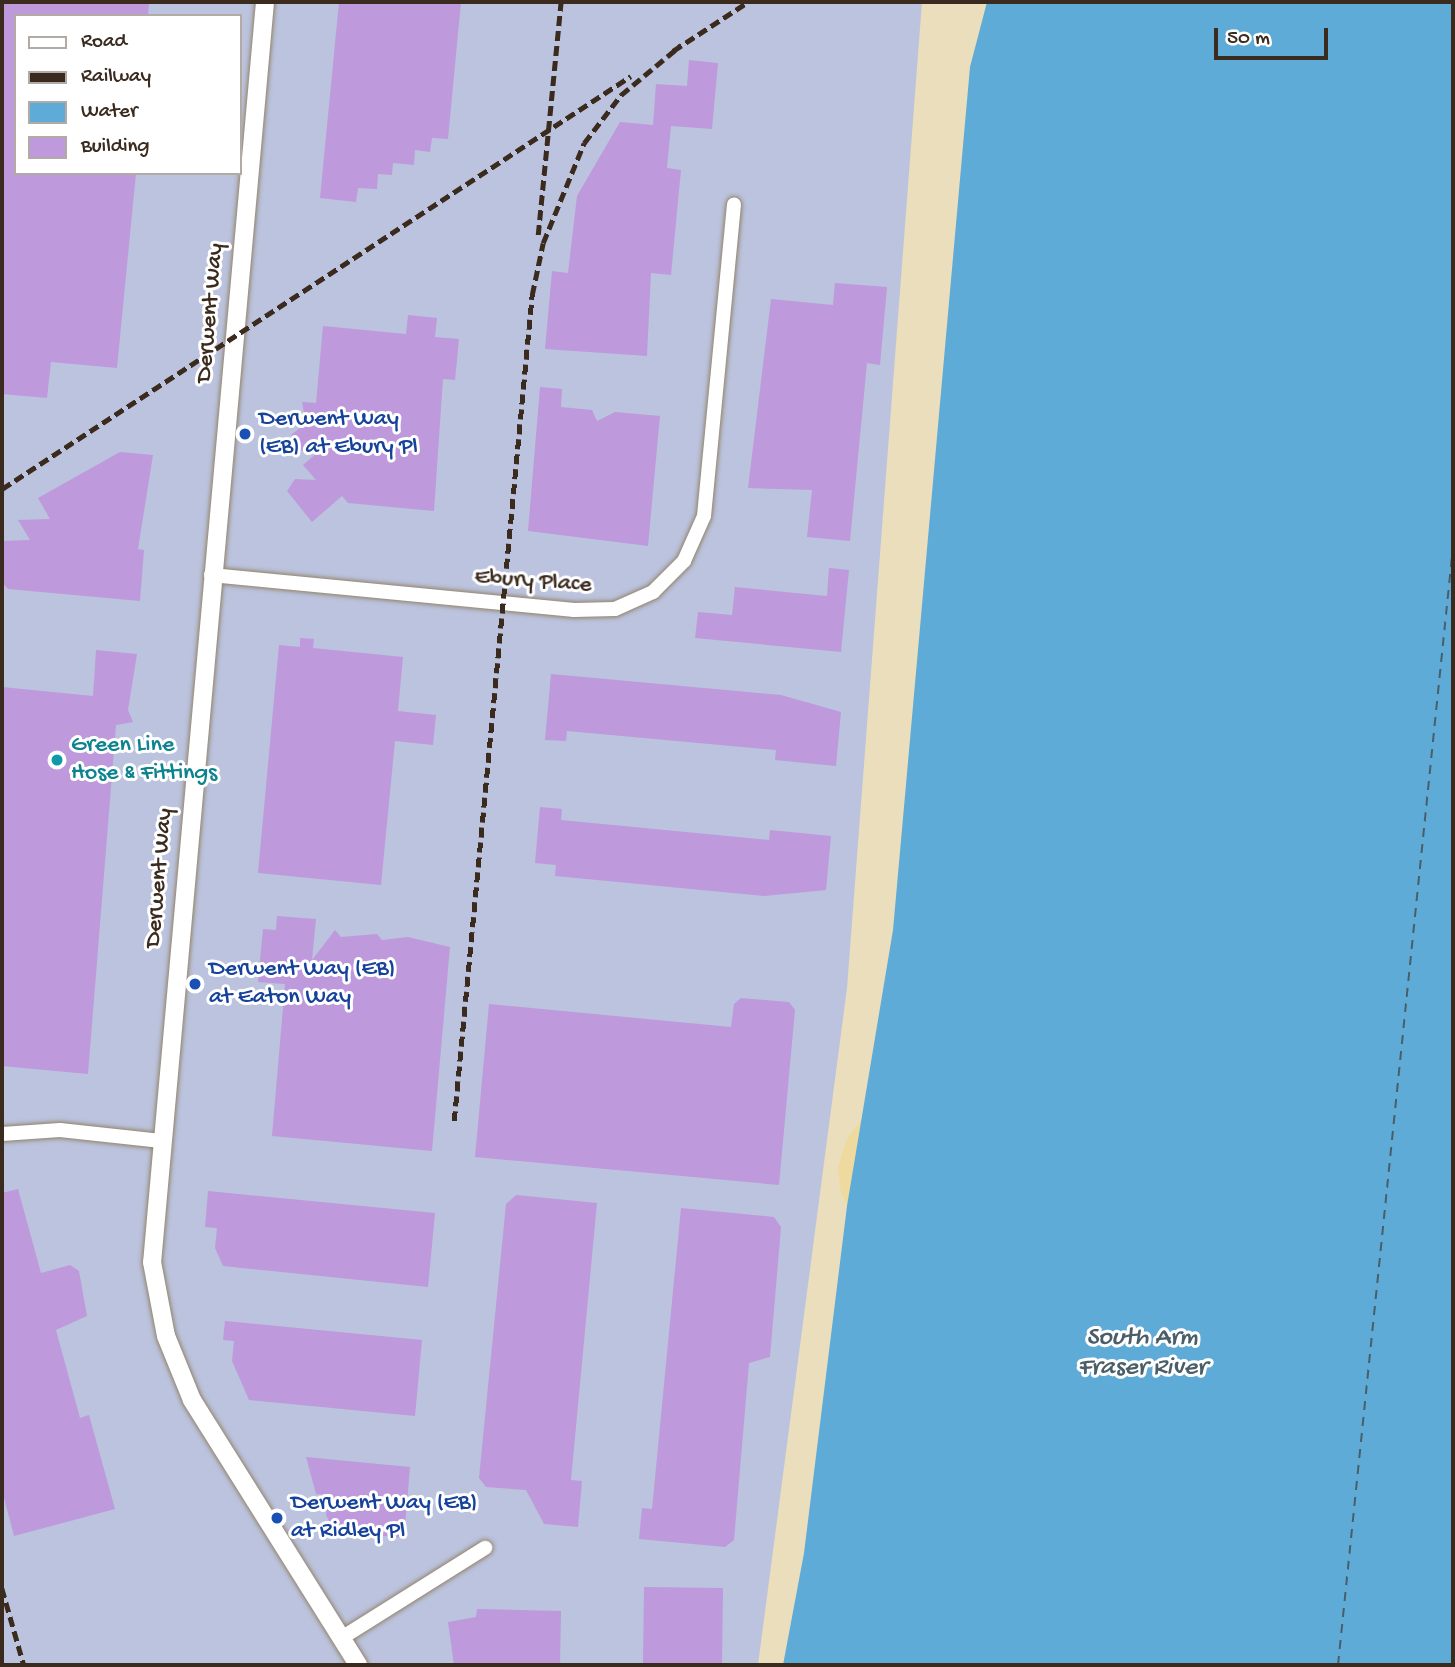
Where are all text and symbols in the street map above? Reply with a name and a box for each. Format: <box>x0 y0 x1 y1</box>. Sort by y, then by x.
legend <box>14 14 242 175</box>
scale bar <box>1217 14 1331 58</box>
text: 50 m <box>1227 27 1270 52</box>
text: Road <box>81 30 127 55</box>
text: Railway <box>81 65 151 90</box>
text: Water <box>81 100 137 125</box>
text: Building <box>81 135 150 160</box>
street label: Derwent Way <box>191 242 231 384</box>
place label: Derwent Way (EB) at Ebury Pl <box>259 406 418 462</box>
marker: Derwent Way (EB) at Ebury Pl <box>237 426 253 442</box>
street label: Ebury Place <box>474 564 592 600</box>
place label: Green Line Hose & Fittings <box>71 732 217 788</box>
marker: Green Line Hose & Fittings <box>49 752 65 768</box>
street label: Derwent Way <box>140 807 180 949</box>
place label: Derwent Way (EB) at Eaton Way <box>209 956 395 1012</box>
marker: Derwent Way (EB) at Eaton Way <box>187 976 203 992</box>
water label: South Arm Fraser River <box>1078 1323 1206 1384</box>
place label: Derwent Way (EB) at Ridley Pl <box>291 1490 477 1546</box>
marker: Derwent Way (EB) at Ridley Pl <box>269 1510 285 1526</box>

